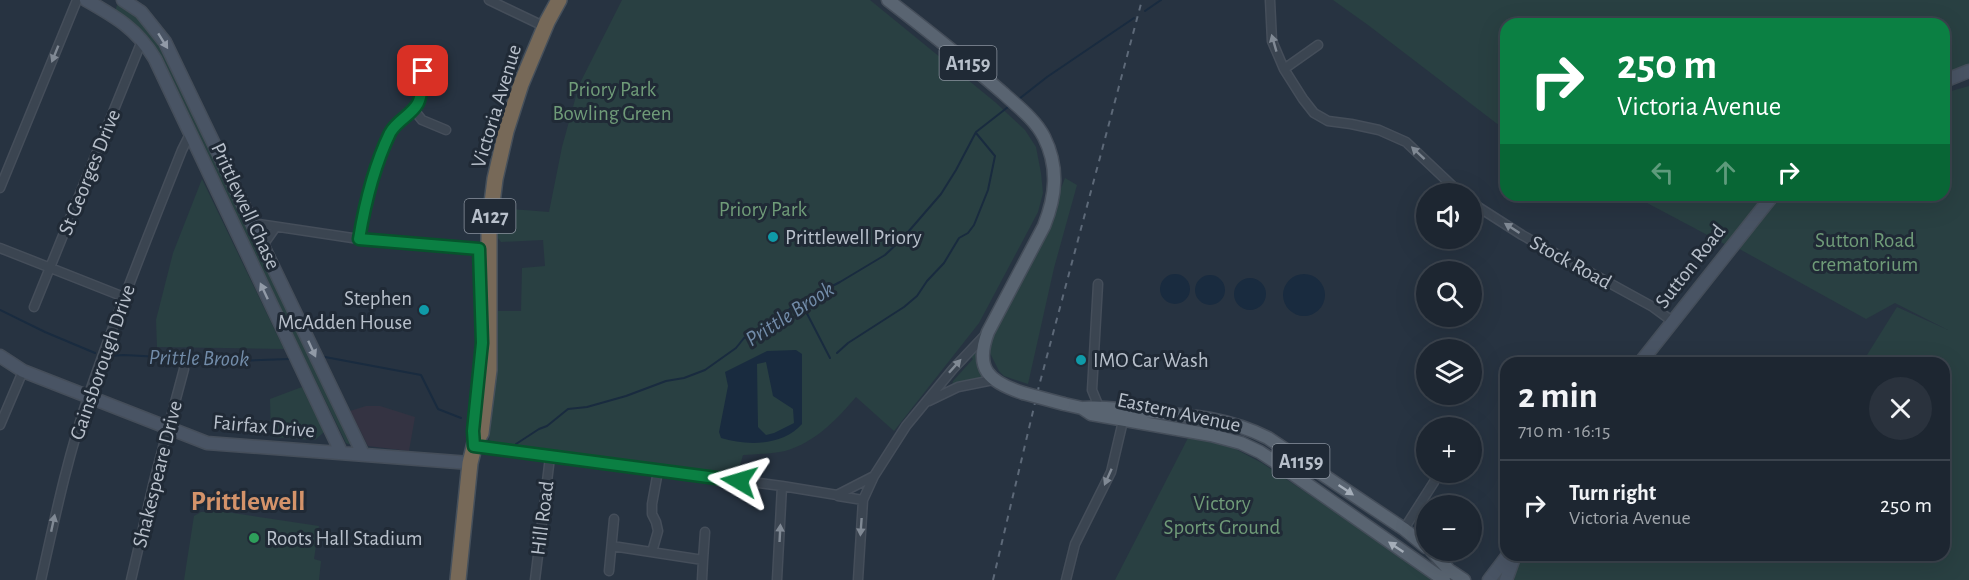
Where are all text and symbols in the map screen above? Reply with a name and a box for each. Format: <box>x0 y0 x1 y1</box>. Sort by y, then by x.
one-way arrow <box>157 33 168 49</box>
one-way arrow <box>1269 34 1279 52</box>
street label: Victoria Avenue <box>468 42 525 170</box>
icon: right <box>1518 42 1596 120</box>
text: 250 m <box>1617 44 1717 86</box>
one-way arrow <box>50 45 59 63</box>
pin <box>397 45 448 96</box>
road number: A1159 <box>940 46 996 80</box>
icon: arrive <box>406 54 439 87</box>
park label: Priory Park Bowling Green <box>552 79 672 124</box>
text: Victoria Avenue <box>1617 93 1781 120</box>
street label: St Georges Drive <box>55 106 124 238</box>
street label: Prittlewell Chase <box>207 140 284 273</box>
one-way arrow <box>1411 147 1425 161</box>
icon: left <box>1646 156 1679 189</box>
icon: ahead <box>1709 156 1742 189</box>
icon: right <box>1772 156 1805 189</box>
map controls <box>1416 183 1482 561</box>
button: sound <box>1416 183 1482 249</box>
road number: A127 <box>464 199 516 233</box>
park label: Priory Park <box>719 199 808 220</box>
street label: Sutton Road <box>1651 220 1729 312</box>
one-way arrow <box>1504 223 1520 234</box>
place label: Prittlewell Priory <box>785 227 922 248</box>
marker: Prittlewell Priory <box>766 230 780 244</box>
park label: Sutton Road crematorium <box>1812 230 1918 275</box>
street label: Stock Road <box>1527 232 1615 293</box>
button: search <box>1416 261 1482 327</box>
water label: Prittle Brook <box>741 277 838 350</box>
street label: Gainsborough Drive <box>66 282 139 443</box>
one-way arrow <box>260 282 269 299</box>
place label: Stephen McAdden House <box>278 288 412 333</box>
marker: Stephen McAdden House <box>417 303 431 317</box>
button: layers <box>1416 339 1482 405</box>
one-way arrow <box>307 340 316 357</box>
water label: Prittle Brook <box>149 346 249 370</box>
place label: IMO Car Wash <box>1093 350 1209 371</box>
marker: IMO Car Wash <box>1074 353 1088 367</box>
one-way arrow <box>948 360 962 374</box>
button: close <box>1869 377 1932 440</box>
text: 2 min <box>1518 378 1598 414</box>
street label: Eastern Avenue <box>1115 389 1242 436</box>
street label: Shakespeare Drive <box>129 399 186 550</box>
street label: Fairfax Drive <box>212 412 316 441</box>
button: + <box>1416 417 1482 483</box>
text: 710 m · 16:15 <box>1518 421 1610 441</box>
road number: A1159 <box>1272 444 1330 478</box>
position arrow <box>707 449 771 513</box>
one-way arrow <box>1103 468 1112 486</box>
street label: Hill Road <box>528 479 558 557</box>
text: Turn right <box>1569 482 1656 504</box>
one-way arrow <box>1338 485 1354 496</box>
district label: Prittlewell <box>191 488 305 515</box>
icon: right <box>1518 489 1551 522</box>
park label: Victory Sports Ground <box>1164 493 1281 538</box>
text: 250 m <box>1880 494 1932 516</box>
button: − <box>1416 495 1482 561</box>
text: Victoria Avenue <box>1569 508 1691 528</box>
one-way arrow <box>49 514 59 532</box>
one-way arrow <box>856 517 866 536</box>
one-way arrow <box>775 524 784 543</box>
place label: Roots Hall Stadium <box>266 528 423 549</box>
marker: Roots Hall Stadium <box>247 531 261 545</box>
one-way arrow <box>1388 542 1404 553</box>

